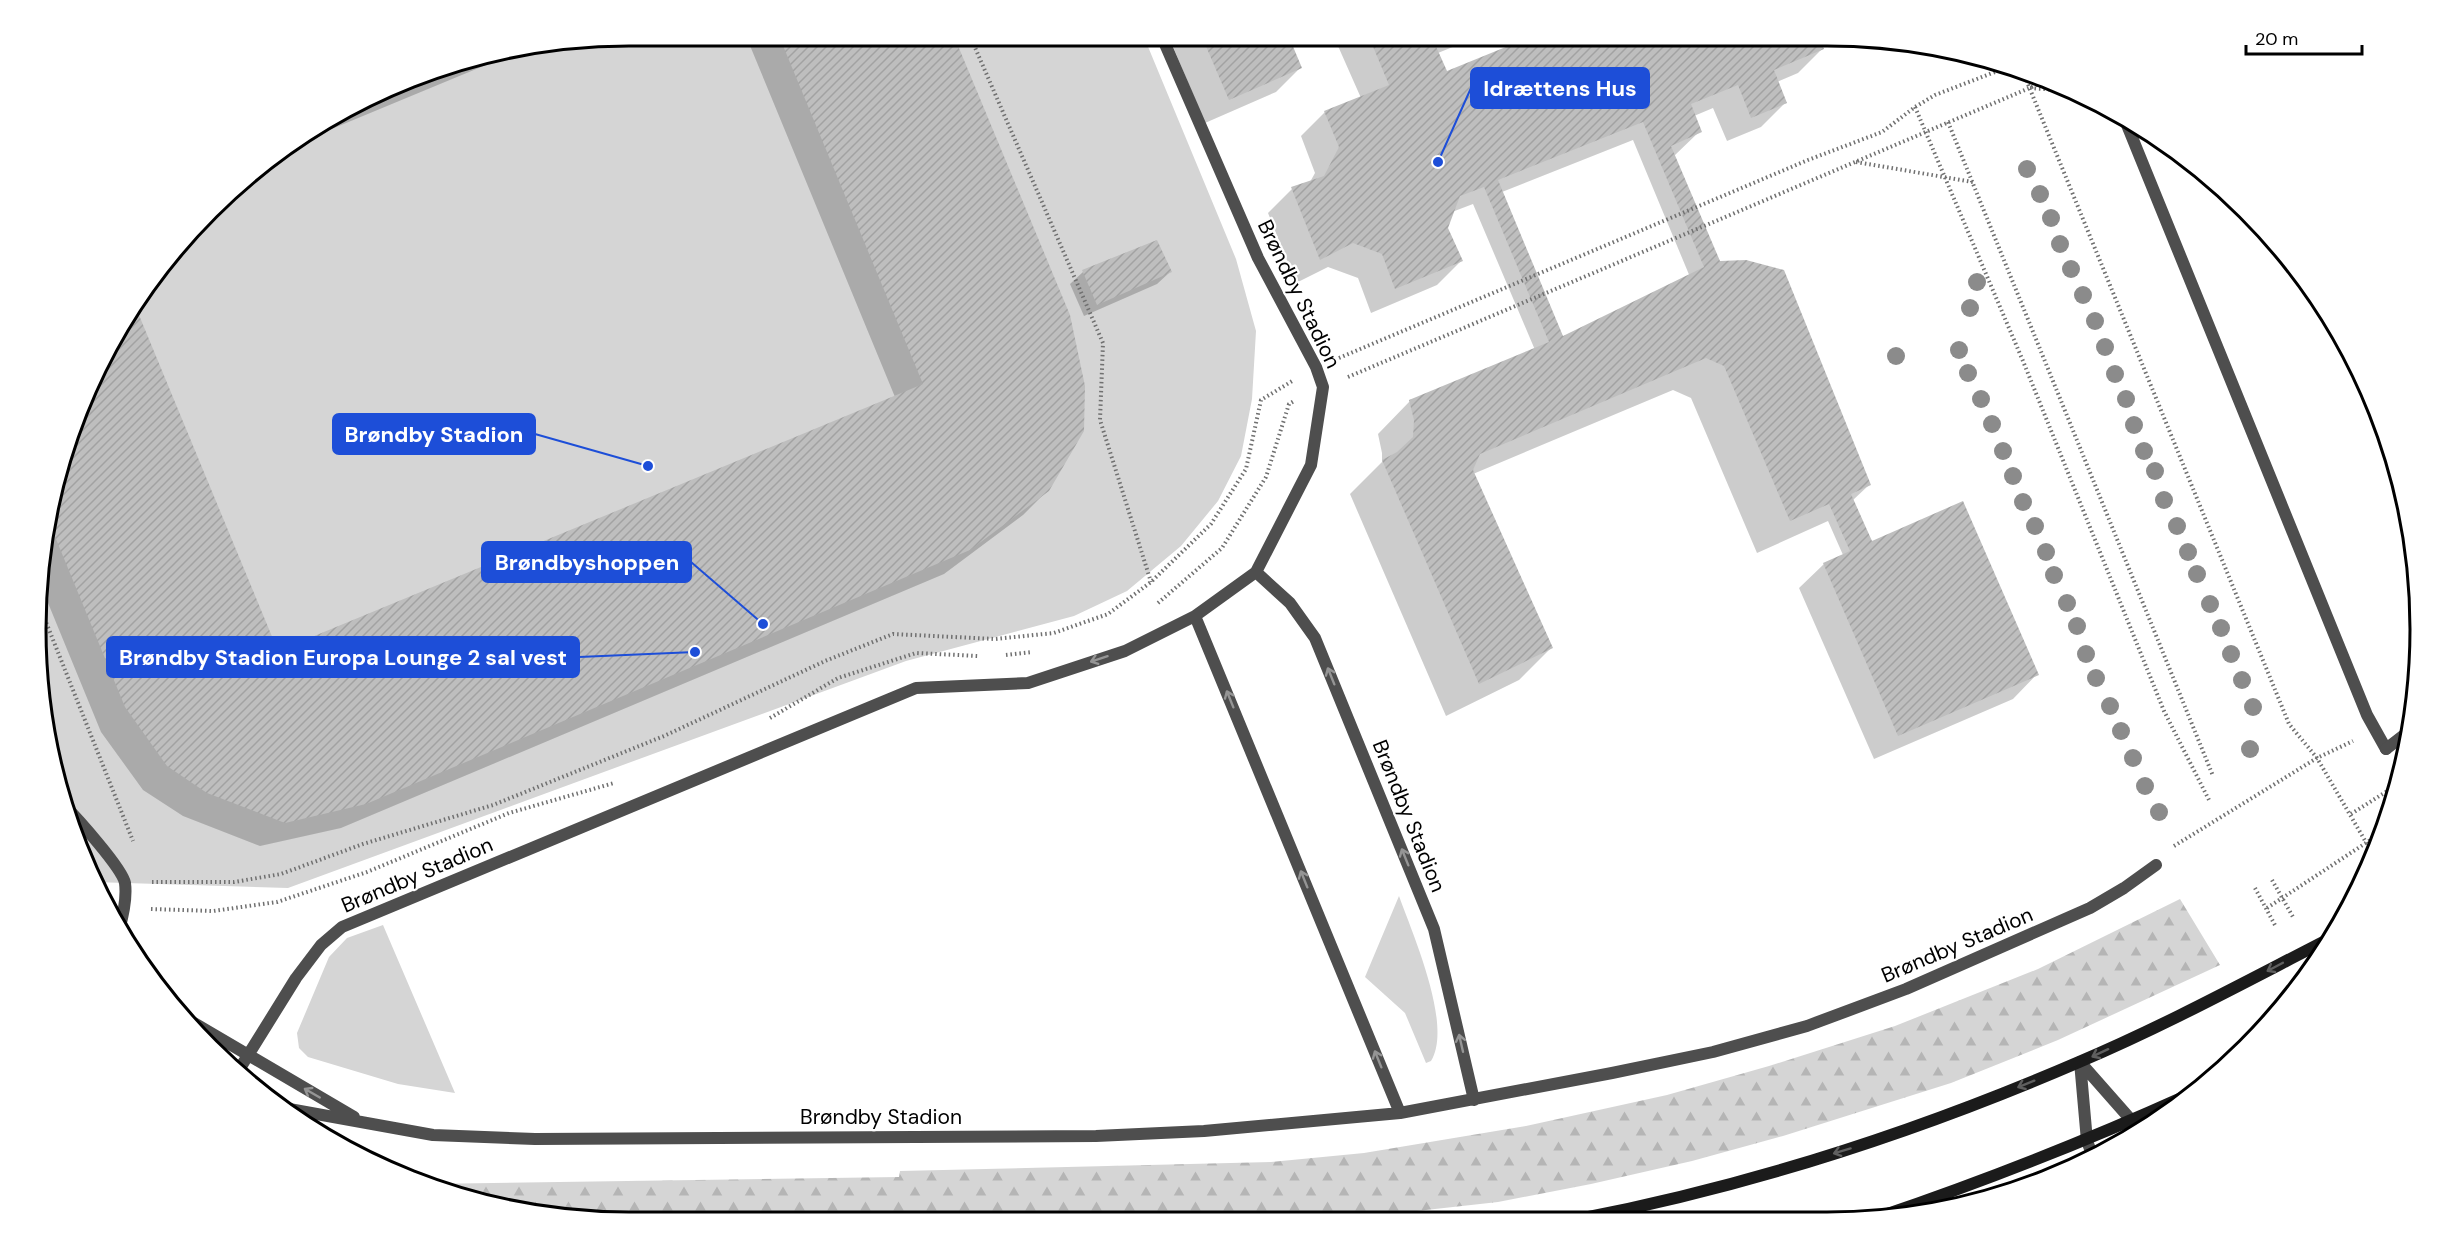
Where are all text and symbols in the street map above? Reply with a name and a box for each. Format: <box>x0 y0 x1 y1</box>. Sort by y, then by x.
scale bar <box>2246 18 2362 56</box>
text: 20 m <box>2255 27 2298 51</box>
callout: Idrættens Hus <box>1471 68 1649 108</box>
text: Idrættens Hus <box>1483 74 1637 103</box>
street label: Brøndby Stadion <box>1251 215 1347 373</box>
callout: Brøndby Stadion <box>333 414 535 454</box>
text: Brøndby Stadion <box>345 420 523 449</box>
callout: Brøndbyshoppen <box>482 542 691 582</box>
text: Brøndbyshoppen <box>495 548 679 577</box>
callout: Brøndby Stadion Europa Lounge 2 sal vest <box>107 637 579 677</box>
text: Brøndby Stadion Europa Lounge 2 sal vest <box>119 643 567 672</box>
one-way arrow <box>1090 654 1109 665</box>
one-way arrow <box>1325 668 1336 686</box>
one-way arrow <box>1224 690 1235 708</box>
street label: Brøndby Stadion <box>1366 736 1452 896</box>
street label: Brøndby Stadion <box>337 830 497 920</box>
one-way arrow <box>1399 848 1410 867</box>
one-way arrow <box>1298 870 1309 889</box>
street label: Brøndby Stadion <box>1877 900 2037 990</box>
one-way arrow <box>2267 961 2284 973</box>
one-way arrow <box>1454 1034 1466 1053</box>
one-way arrow <box>2092 1047 2110 1059</box>
one-way arrow <box>1372 1051 1383 1069</box>
one-way arrow <box>2017 1079 2035 1090</box>
one-way arrow <box>304 1087 321 1099</box>
street label: Brøndby Stadion <box>800 1103 962 1131</box>
one-way arrow <box>1833 1146 1852 1157</box>

